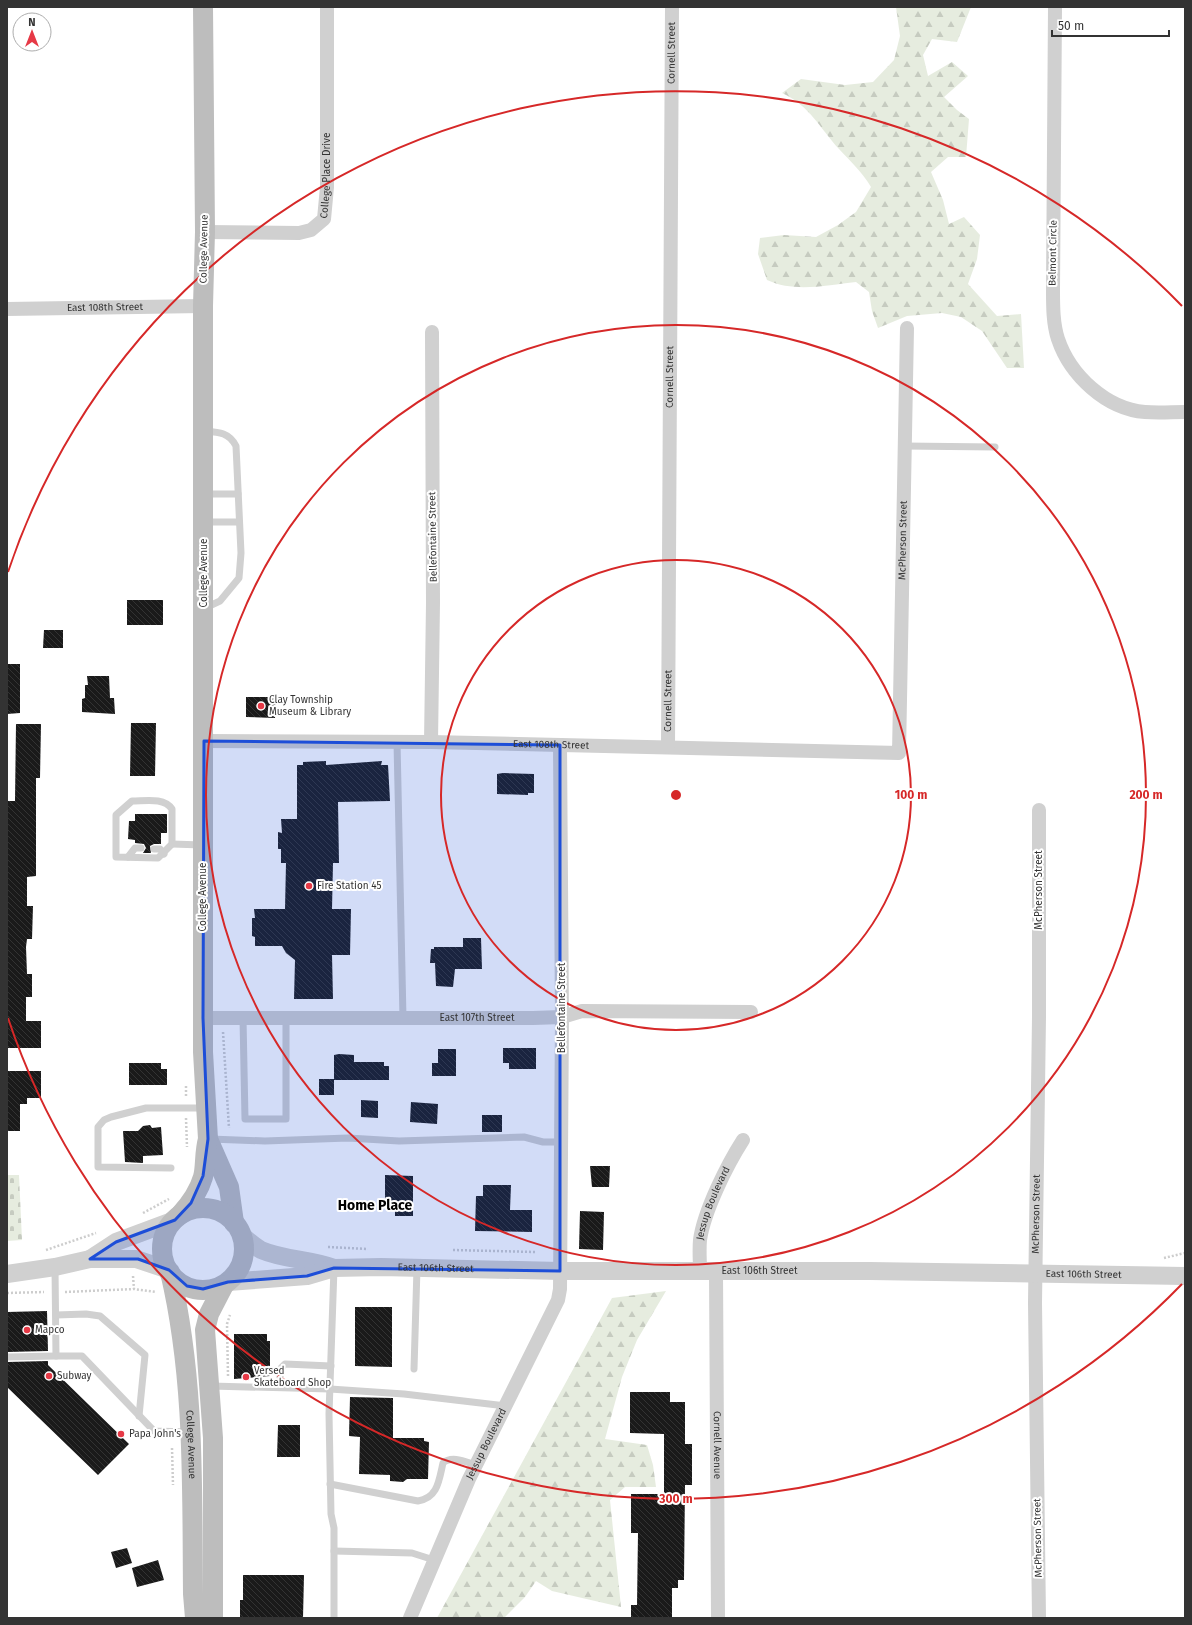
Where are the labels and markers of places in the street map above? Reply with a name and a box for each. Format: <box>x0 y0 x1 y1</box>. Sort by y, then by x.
place label: Clay Township Museum & Library <box>269 694 351 718</box>
marker: Clay Township Museum & Library <box>256 701 266 711</box>
centre of rings <box>669 788 683 802</box>
place label: Fire Station 45 <box>317 880 381 892</box>
marker: Fire Station 45 <box>304 881 314 891</box>
place label: Mapco <box>35 1324 65 1336</box>
marker: Mapco <box>22 1325 32 1335</box>
place label: Versed Skateboard Shop <box>254 1365 331 1389</box>
place label: Subway <box>57 1370 92 1382</box>
marker: Subway <box>44 1371 54 1381</box>
marker: Versed Skateboard Shop <box>241 1372 251 1382</box>
place label: Papa John's <box>129 1428 181 1440</box>
marker: Papa John's <box>116 1429 126 1439</box>

